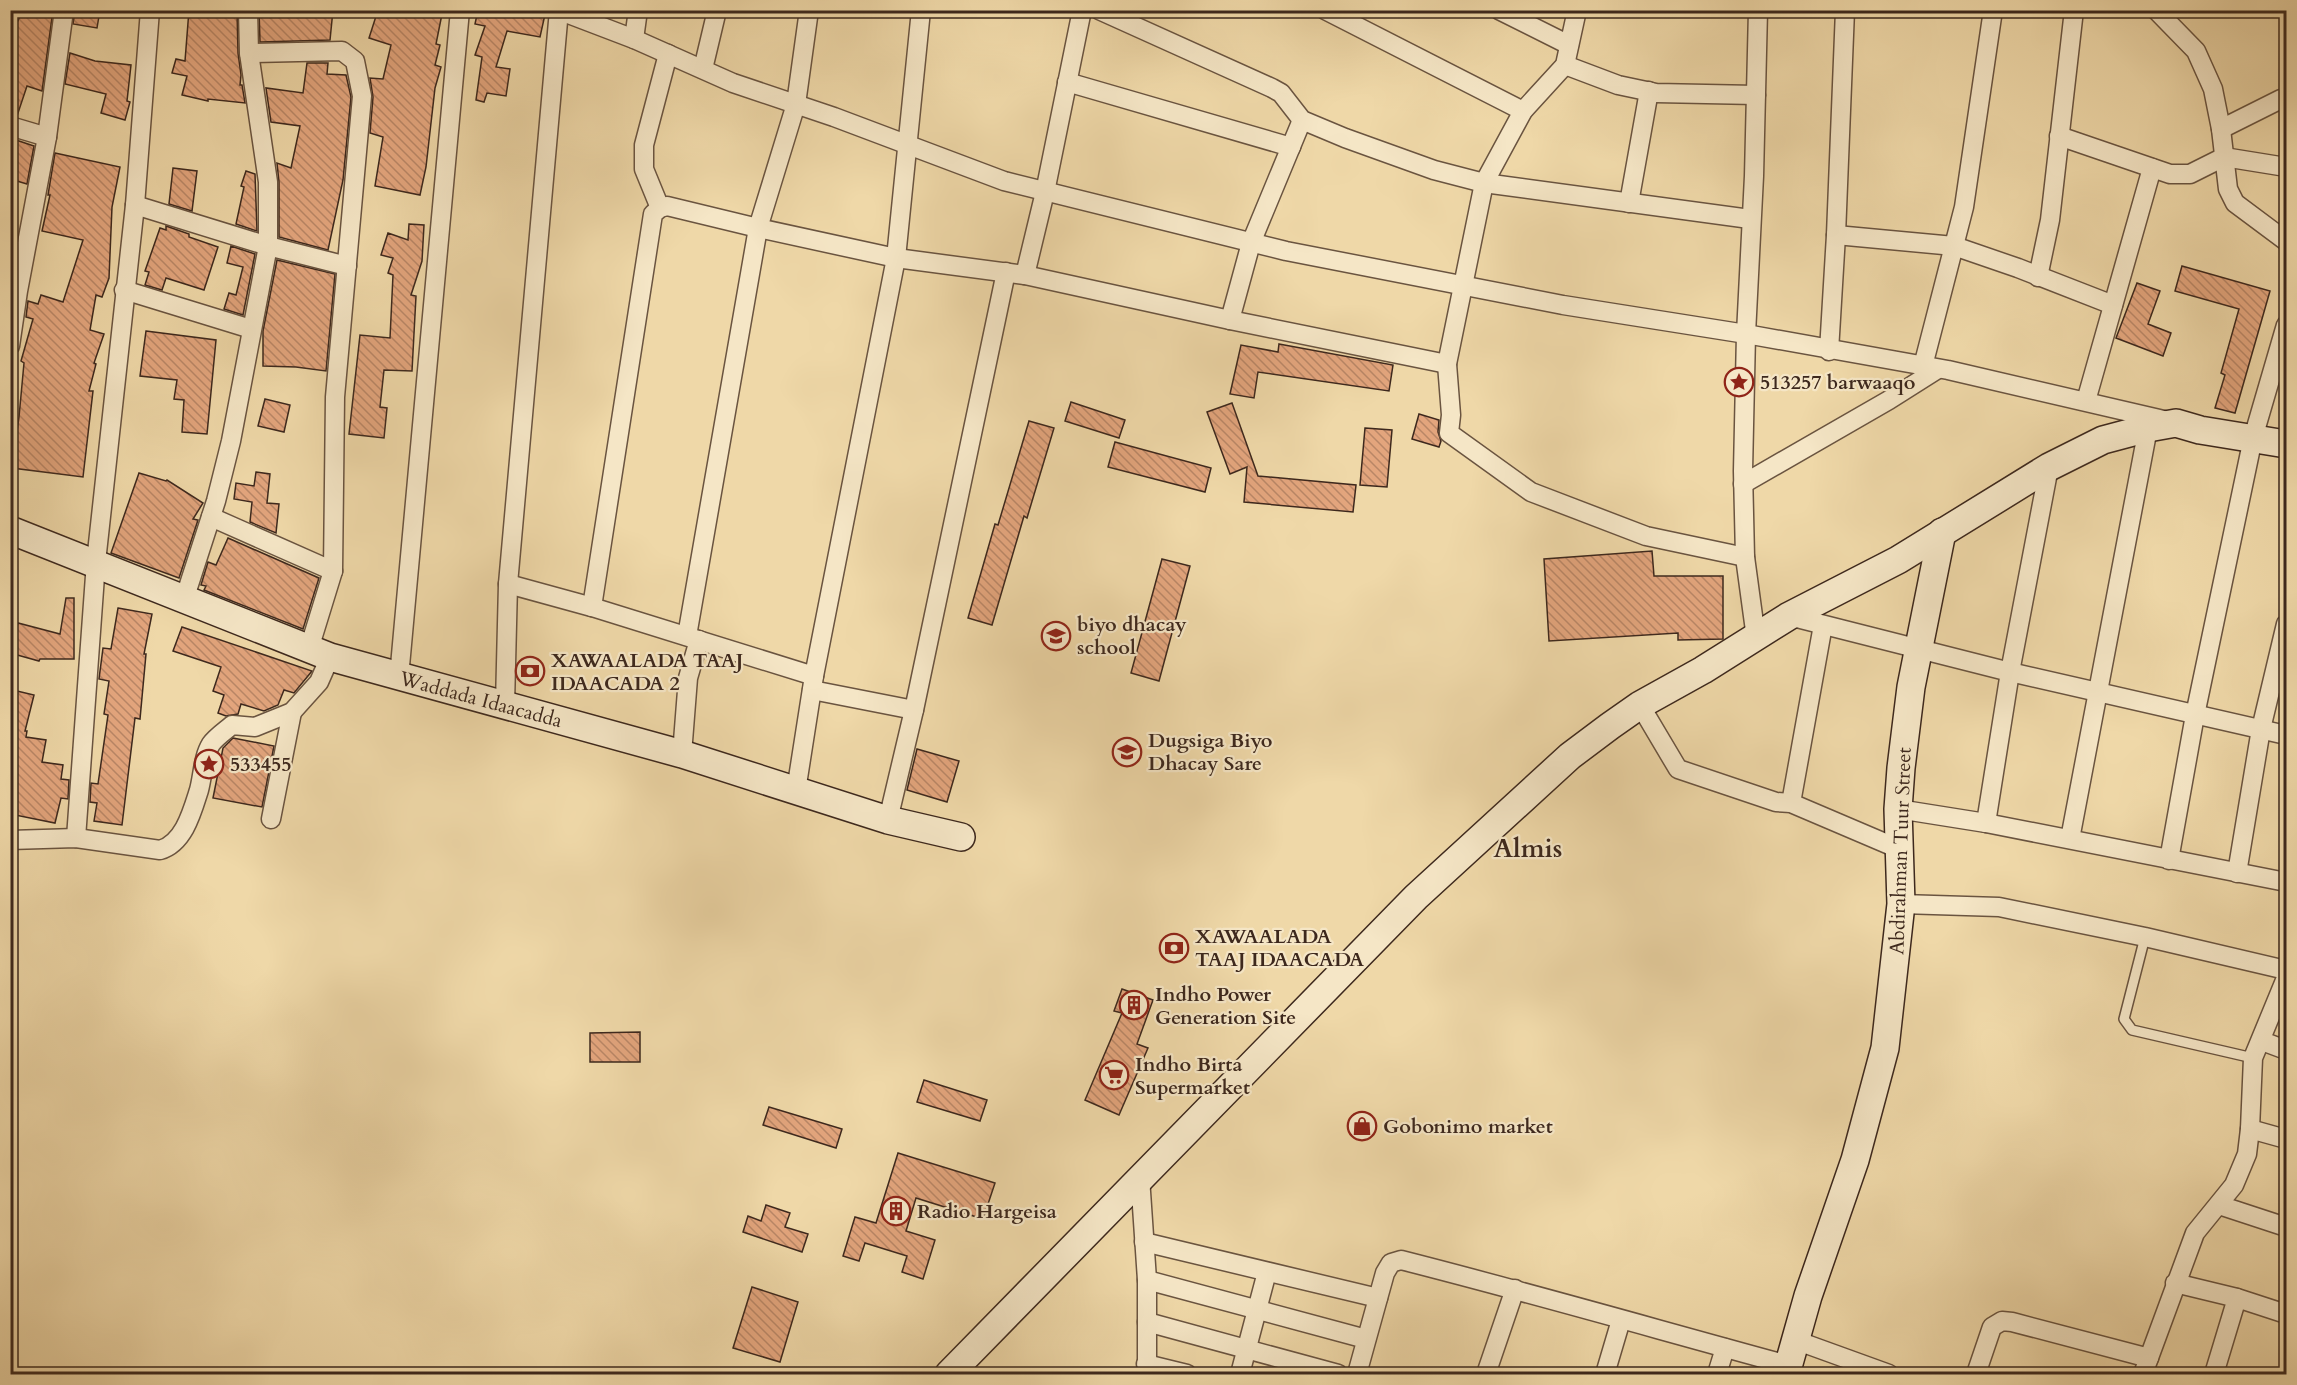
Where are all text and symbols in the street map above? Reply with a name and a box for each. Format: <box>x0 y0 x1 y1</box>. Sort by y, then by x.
place icon: 513257 barwaaqo <box>1723 366 1755 398</box>
place label: 513257 barwaaqo <box>1760 369 1915 396</box>
place label: biyo dhacay school <box>1077 611 1187 661</box>
school or university icon: biyo dhacay school <box>1040 620 1072 652</box>
place label: XAWAALADA TAAJ IDAACADA 2 <box>551 647 743 697</box>
bank icon: XAWAALADA TAAJ IDAACADA 2 <box>514 655 546 687</box>
street label: Waddada Idaacadda <box>395 664 566 734</box>
place label: Dugsiga Biyo Dhacay Sare <box>1148 727 1272 777</box>
school or university icon: Dugsiga Biyo Dhacay Sare <box>1111 736 1143 768</box>
street label: Abdirahman Tuur Street <box>1883 746 1918 955</box>
place icon: 533455 <box>193 748 225 780</box>
place label: 533455 <box>230 751 291 778</box>
district label: Almis <box>1494 831 1562 866</box>
place label: XAWAALADA TAAJ IDAACADA <box>1195 923 1364 973</box>
bank icon: XAWAALADA TAAJ IDAACADA <box>1158 932 1190 964</box>
place label: Indho Power Generation Site <box>1155 981 1296 1031</box>
building icon: Indho Power Generation Site <box>1118 989 1150 1021</box>
place label: Indho Birta Supermarket <box>1135 1051 1250 1101</box>
supermarket icon: Indho Birta Supermarket <box>1098 1059 1130 1091</box>
shop icon: Gobonimo market <box>1346 1110 1378 1142</box>
place label: Gobonimo market <box>1383 1113 1553 1140</box>
building icon: Radio Hargeisa <box>880 1195 912 1227</box>
place label: Radio Hargeisa <box>917 1198 1057 1225</box>

